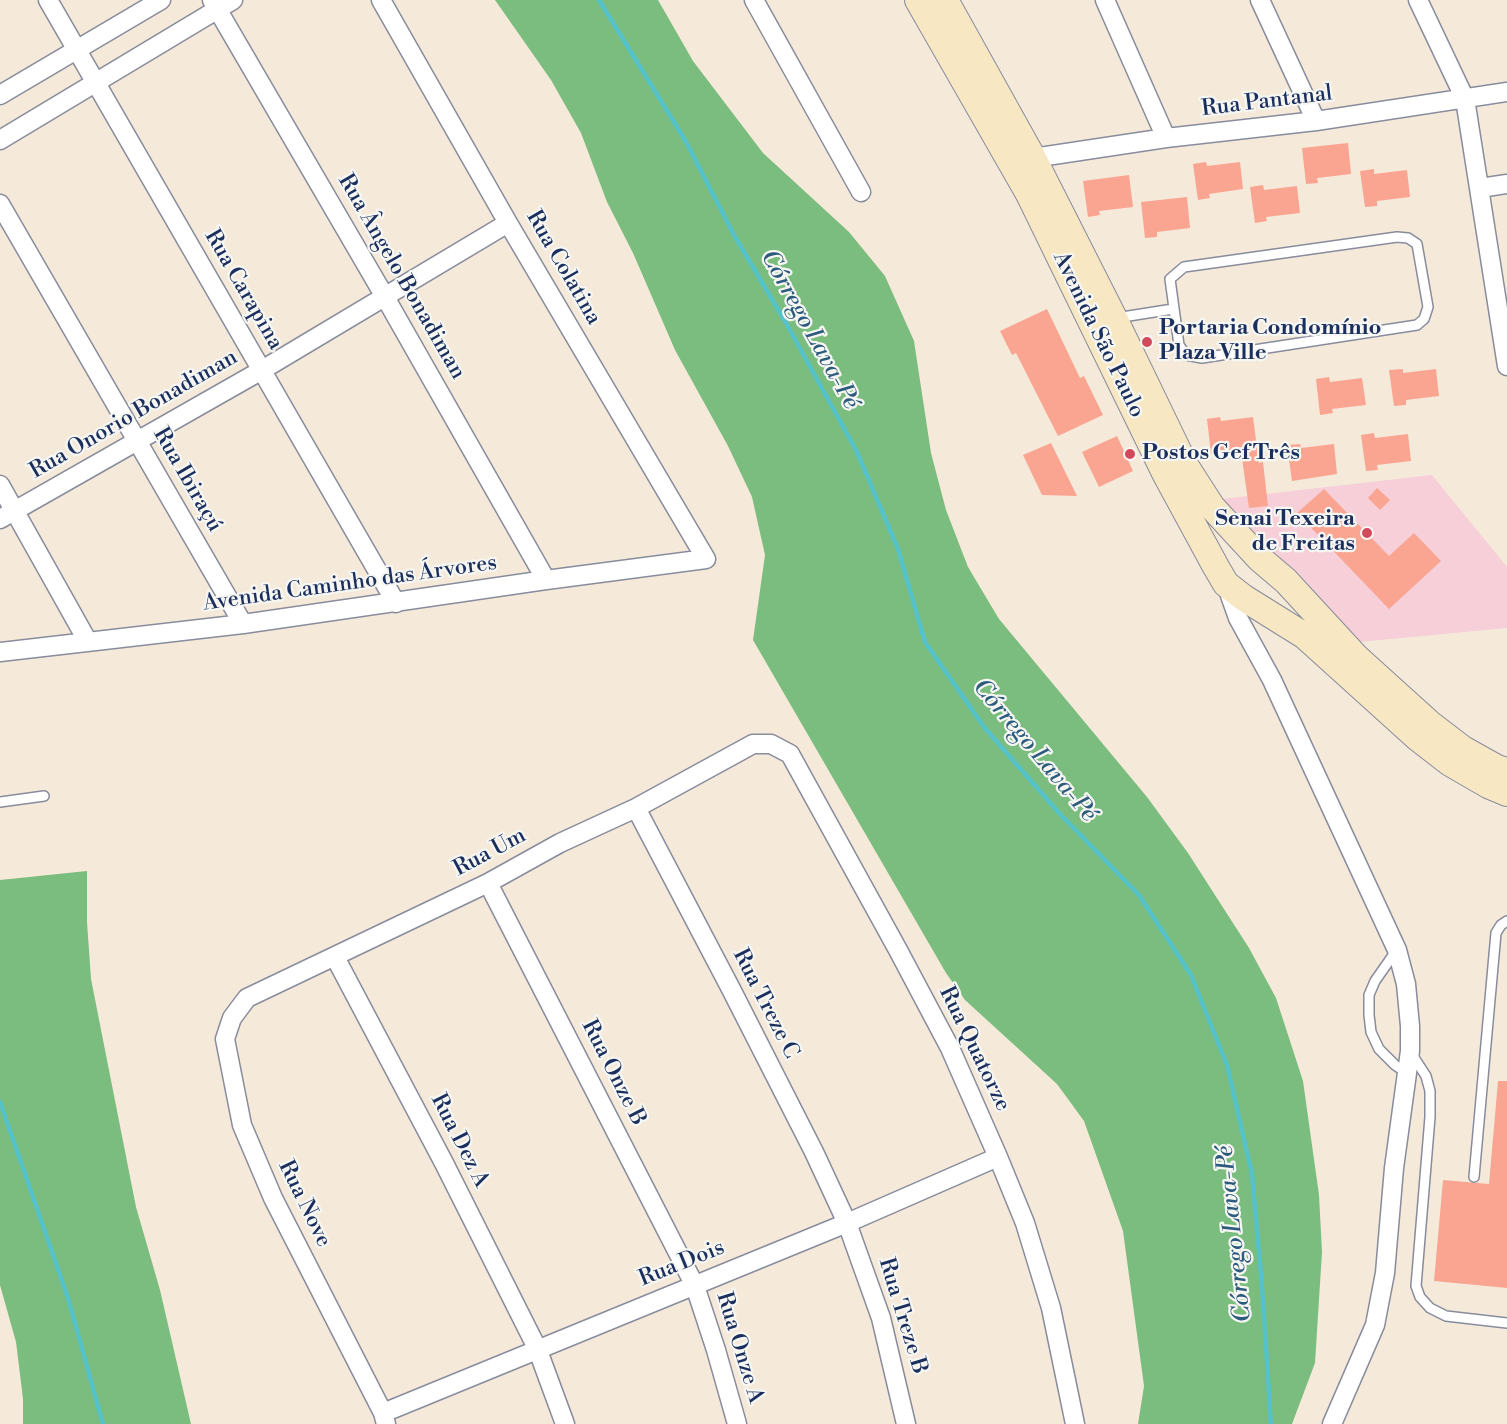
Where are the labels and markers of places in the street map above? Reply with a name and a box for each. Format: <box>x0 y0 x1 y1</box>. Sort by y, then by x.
place label: Portaria Condomínio Plaza Ville <box>1159 316 1381 368</box>
marker: Portaria Condomínio Plaza Ville <box>1140 335 1154 349</box>
place label: Postos Gef Três <box>1142 441 1300 467</box>
marker: Postos Gef Três <box>1123 447 1137 461</box>
place label: Senai Texeira de Freitas <box>1215 507 1355 558</box>
marker: Senai Texeira de Freitas <box>1360 526 1374 540</box>

